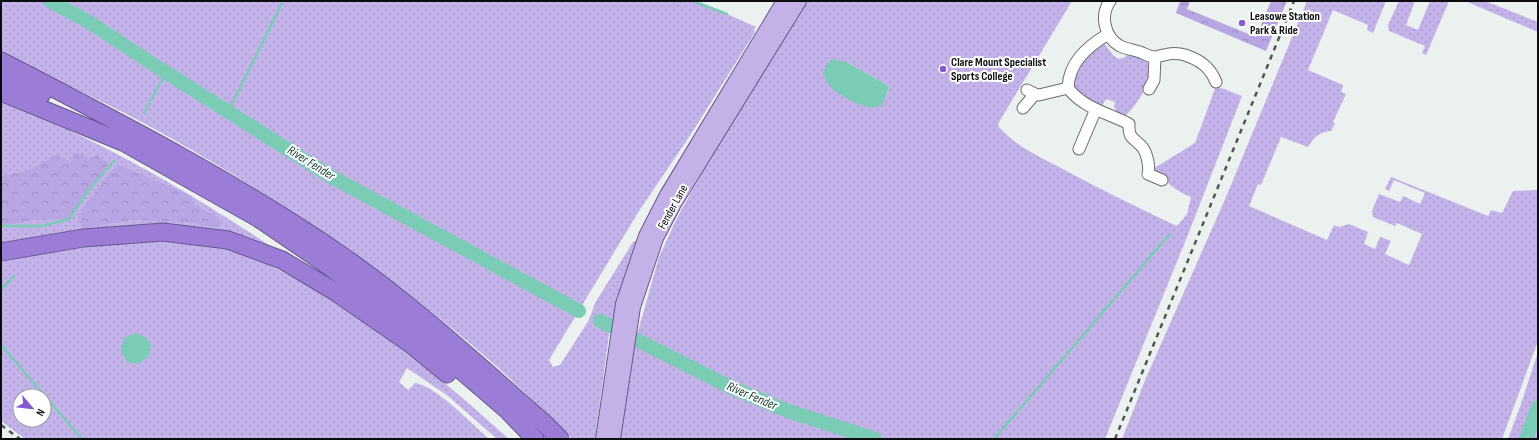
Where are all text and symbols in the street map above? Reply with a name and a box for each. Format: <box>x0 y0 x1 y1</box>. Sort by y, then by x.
place label: Leasowe Station Park & Ride <box>1250 9 1320 38</box>
marker: Leasowe Station Park & Ride <box>1237 18 1247 28</box>
place label: Clare Mount Specialist Sports College <box>951 55 1046 84</box>
marker: Clare Mount Specialist Sports College <box>938 64 948 74</box>
water label: River Fender <box>284 142 339 185</box>
street label: Fender Lane <box>655 182 691 232</box>
water label: River Fender <box>724 378 781 414</box>
north arrow <box>12 388 52 428</box>
text: N <box>33 407 48 418</box>

